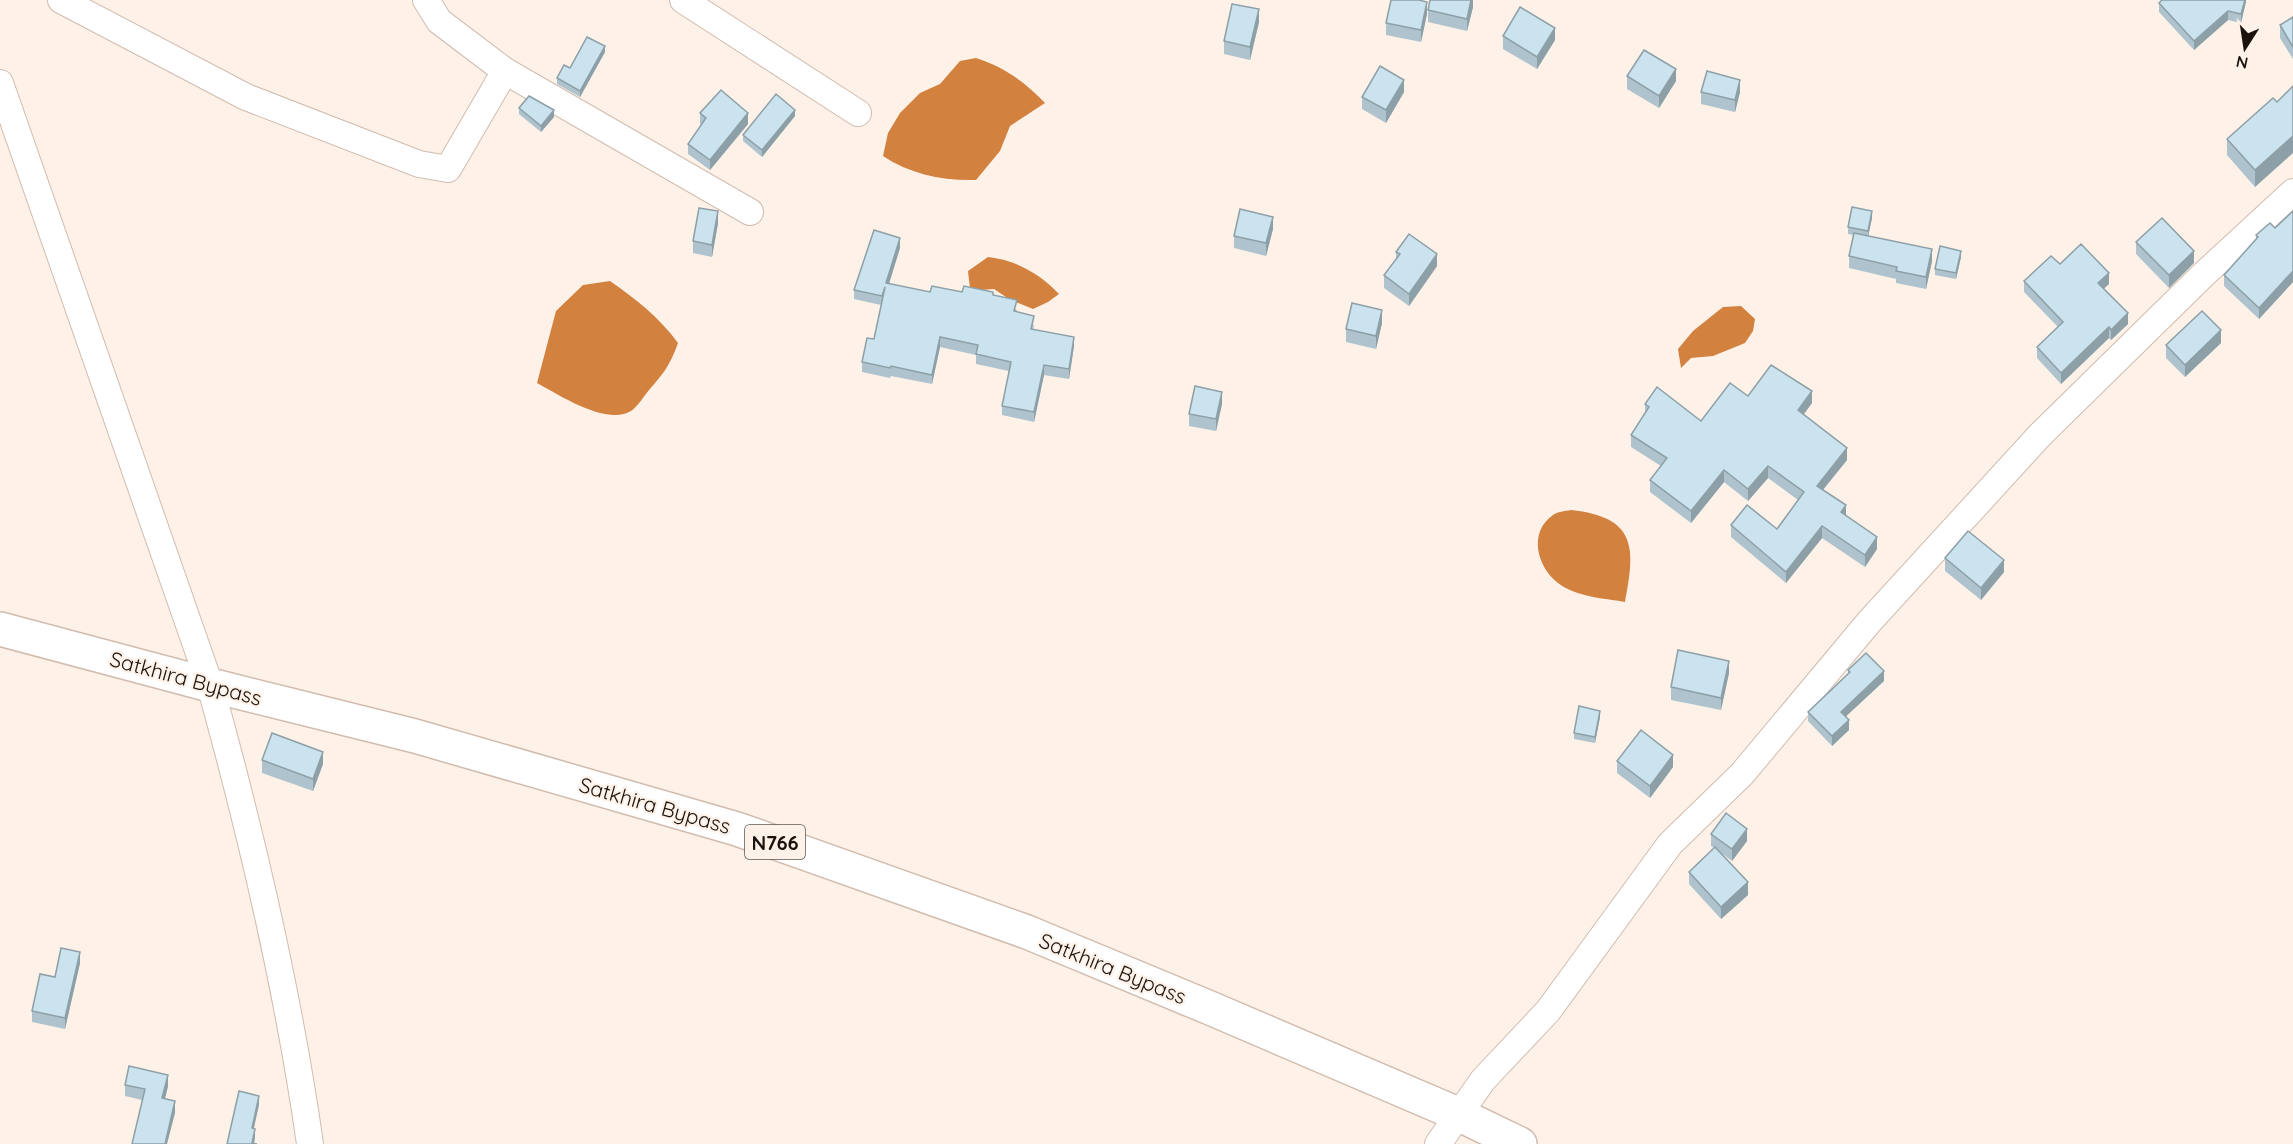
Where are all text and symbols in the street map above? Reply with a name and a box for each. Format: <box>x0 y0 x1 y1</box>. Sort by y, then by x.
north arrow <box>2215 18 2275 78</box>
text: N <box>2234 52 2250 74</box>
street label: Satkhira Bypass <box>107 645 265 711</box>
street label: Satkhira Bypass <box>576 771 734 839</box>
road number: N766 <box>745 825 805 859</box>
street label: Satkhira Bypass <box>1036 927 1190 1009</box>

